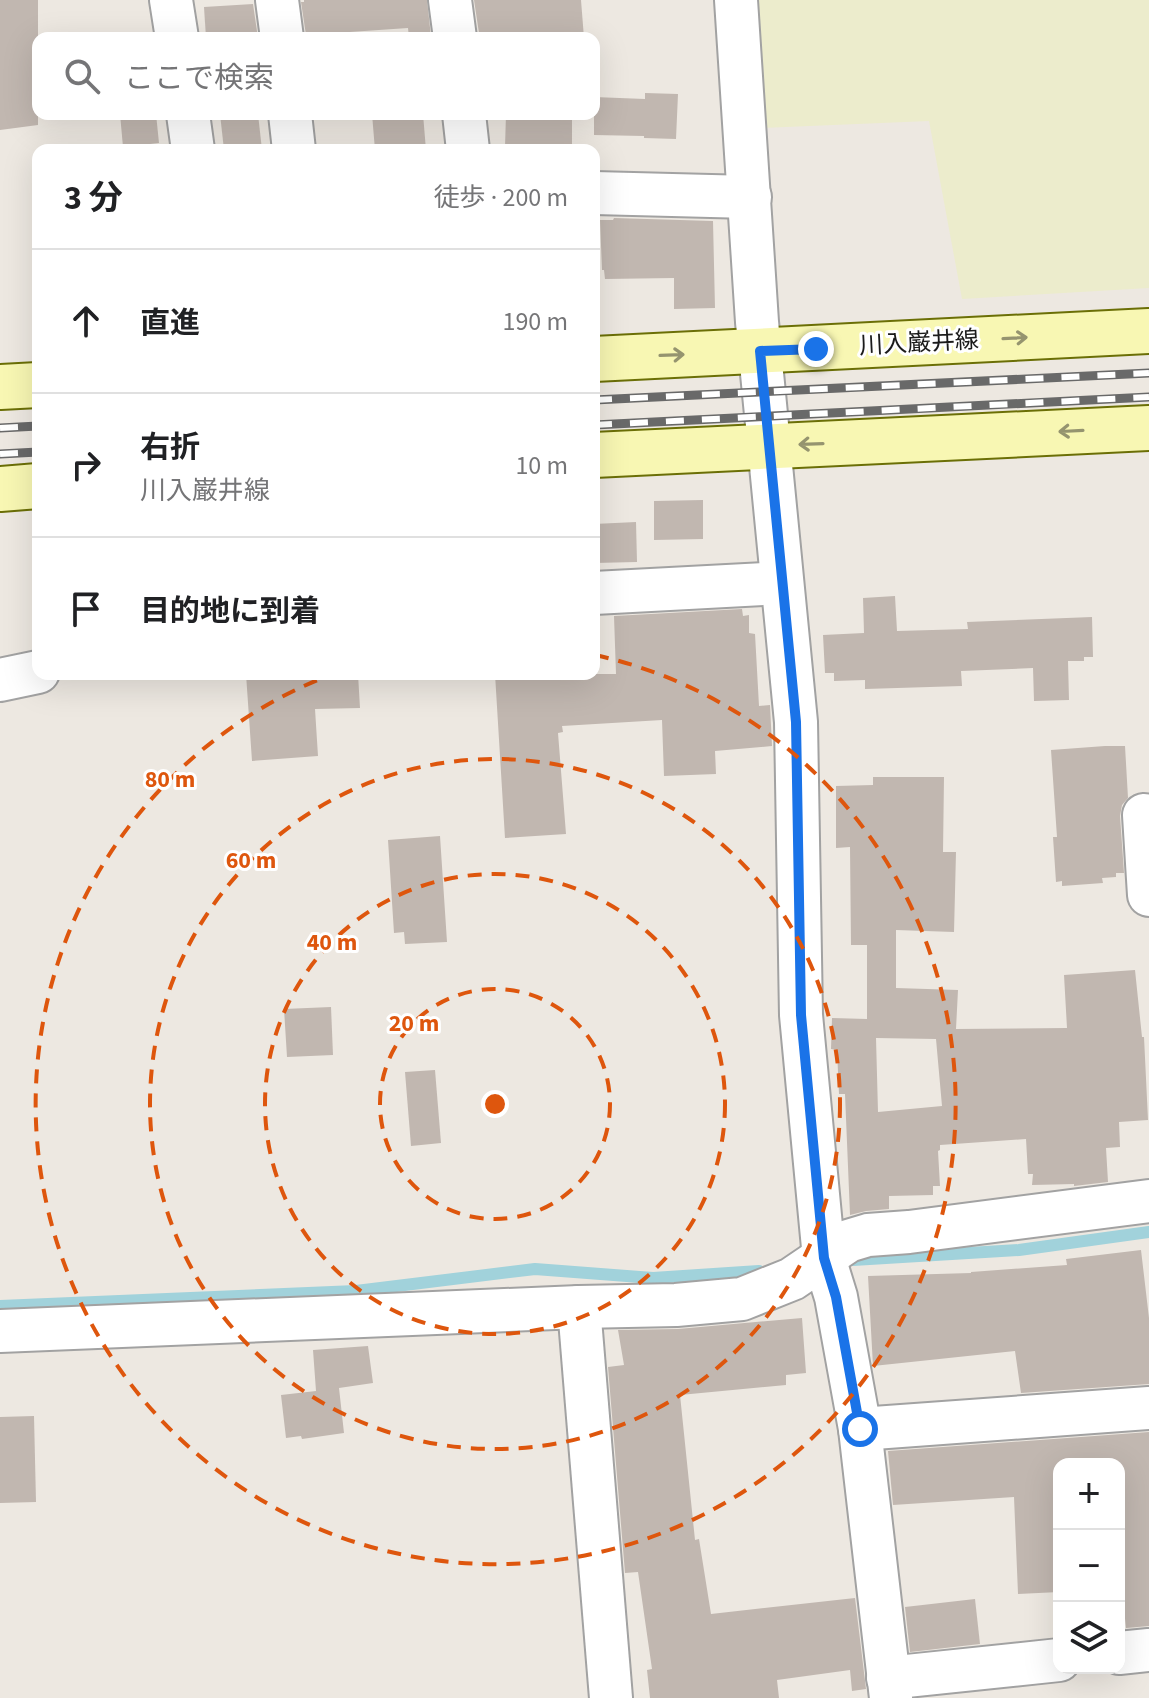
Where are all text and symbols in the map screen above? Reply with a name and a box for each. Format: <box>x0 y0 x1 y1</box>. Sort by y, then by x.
search box <box>32 32 600 120</box>
icon: search <box>60 54 104 98</box>
text: ここで検索 <box>124 57 274 100</box>
text: 3 分 <box>64 174 123 223</box>
text: 徒歩 · 200 m <box>434 179 568 216</box>
icon: ahead <box>64 299 108 343</box>
text: 直進 <box>140 302 200 345</box>
text: 190 m <box>502 303 568 340</box>
street label: 川入巌井線 <box>858 322 980 364</box>
one-way arrow <box>1002 330 1028 345</box>
route end <box>798 331 834 367</box>
one-way arrow <box>658 348 685 363</box>
one-way arrow <box>1058 424 1085 439</box>
text: 右折 <box>140 426 200 469</box>
one-way arrow <box>798 436 825 451</box>
icon: right <box>64 443 108 487</box>
text: 10 m <box>515 447 568 484</box>
text: 川入巌井線 <box>140 472 270 509</box>
icon: arrive <box>64 587 108 631</box>
text: 目的地に到着 <box>140 590 320 633</box>
text: 80 m <box>145 762 195 797</box>
text: 60 m <box>226 843 276 878</box>
text: 40 m <box>307 925 357 960</box>
text: 20 m <box>389 1006 439 1041</box>
centre of rings <box>481 1090 509 1118</box>
route start <box>842 1411 878 1447</box>
map controls <box>1053 1458 1125 1674</box>
button: + <box>1053 1458 1125 1530</box>
button: − <box>1053 1530 1125 1602</box>
button: layers <box>1053 1602 1125 1674</box>

